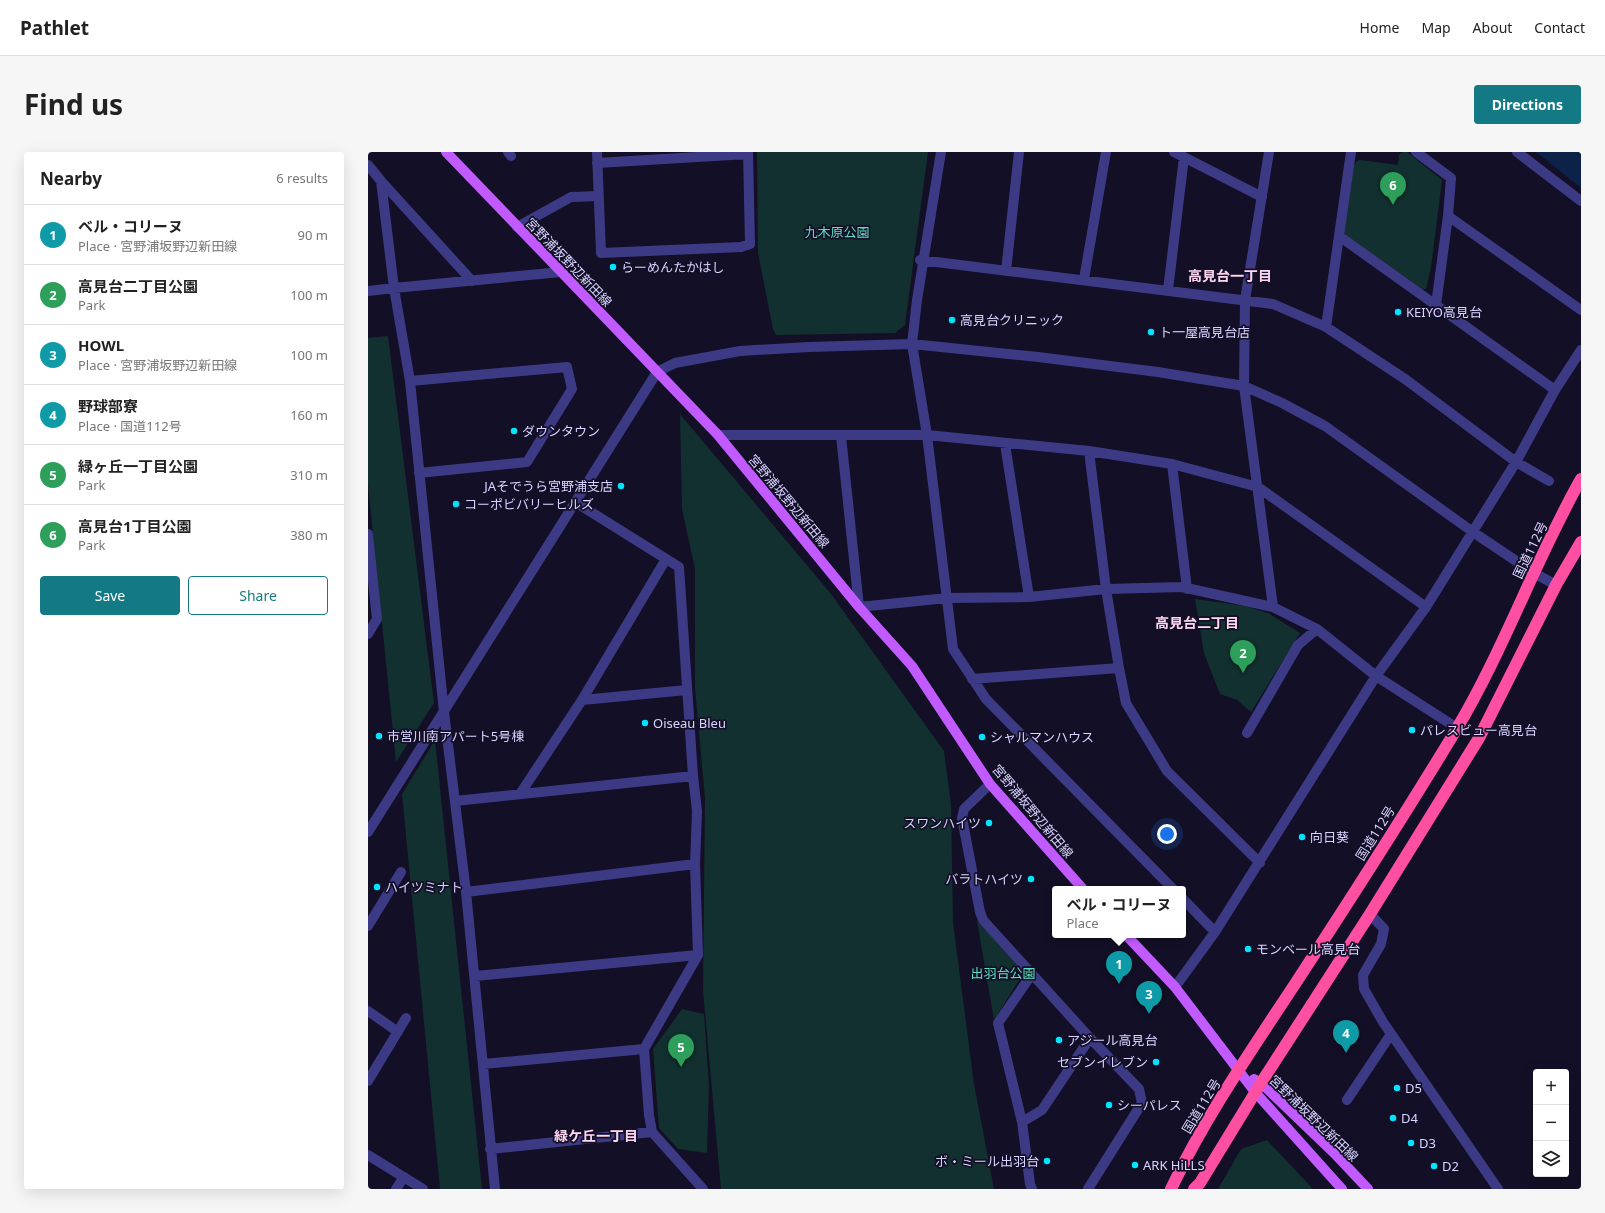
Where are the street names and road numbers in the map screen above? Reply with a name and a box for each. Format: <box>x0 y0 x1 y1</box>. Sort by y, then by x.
street label: 宮野浦坂野辺新田線 <box>522 214 616 310</box>
street label: 宮野浦坂野辺新田線 <box>744 450 834 552</box>
street label: 国道112号 <box>1508 519 1552 581</box>
street label: 宮野浦坂野辺新田線 <box>988 760 1078 862</box>
street label: 国道112号 <box>1351 802 1399 864</box>
street label: 宮野浦坂野辺新田線 <box>1266 1071 1362 1165</box>
street label: 国道112号 <box>1177 1075 1225 1137</box>

